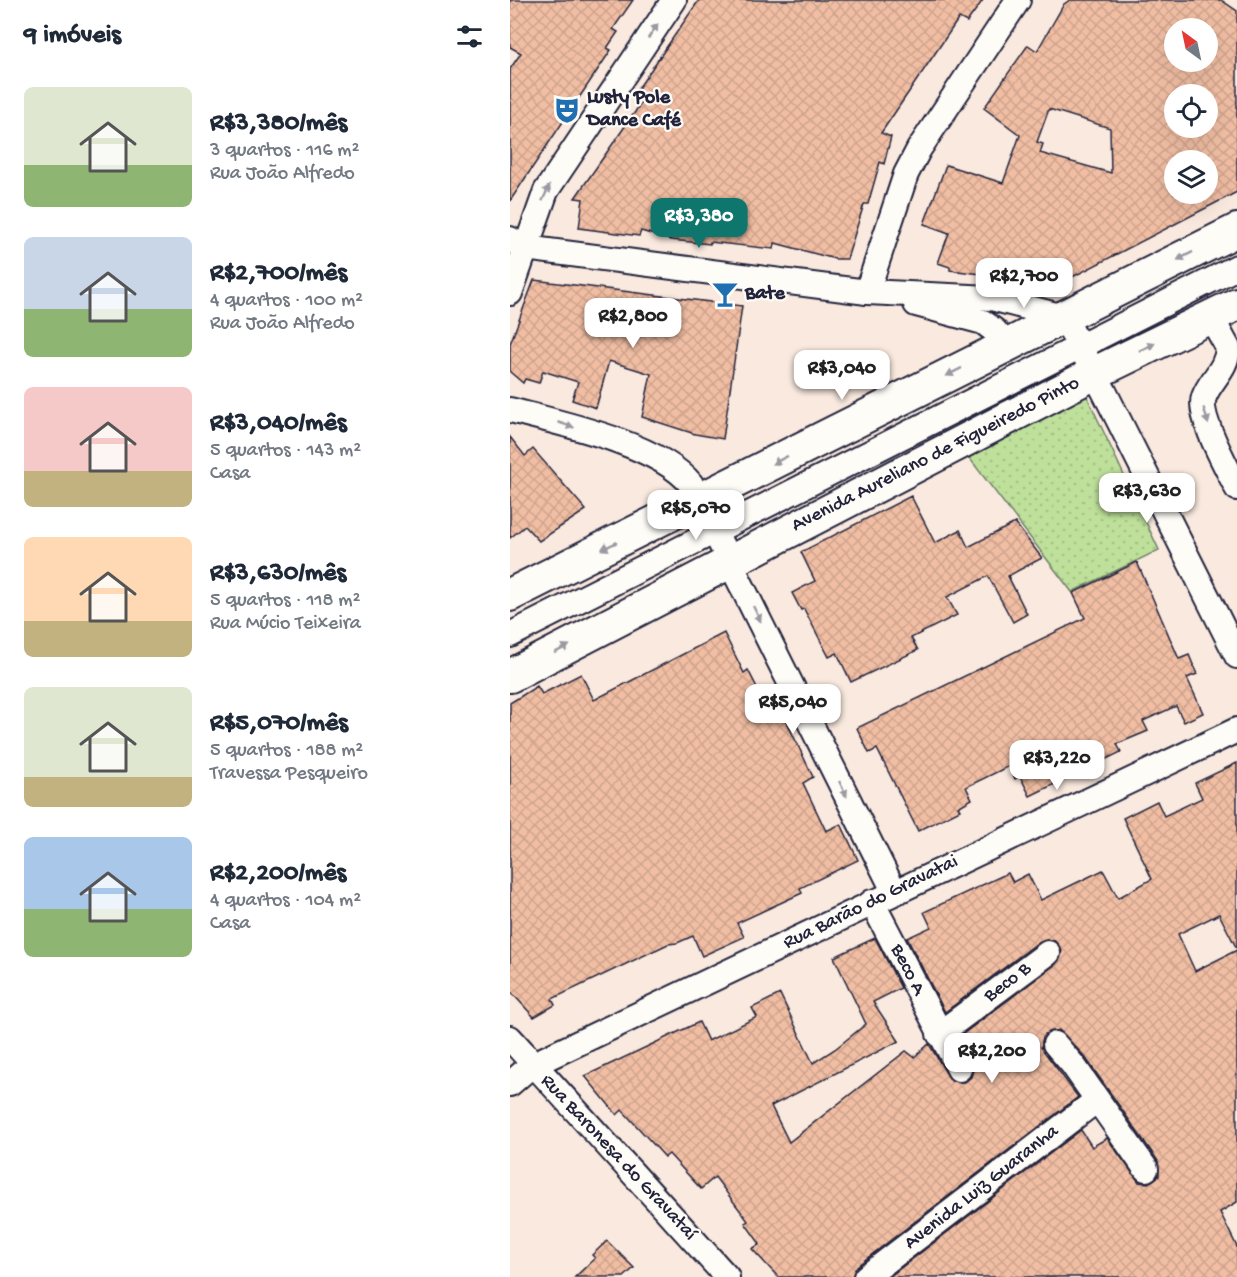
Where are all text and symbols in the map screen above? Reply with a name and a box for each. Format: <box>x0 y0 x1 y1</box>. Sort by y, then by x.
north arrow <box>1164 18 1218 72</box>
map controls <box>1164 18 1218 204</box>
icon: filters <box>453 20 486 53</box>
text: 9 imóveis <box>24 21 121 52</box>
one-way arrow <box>647 23 659 39</box>
button: locate <box>1164 84 1218 138</box>
place label: Lusty Pole Dance Café <box>585 87 682 133</box>
theatre icon: Lusty Pole Dance Café <box>552 95 582 125</box>
text: R$3,380/mês <box>210 109 347 140</box>
icon: home <box>72 111 144 183</box>
text: 3 quartos · 116 m² <box>210 140 359 163</box>
button: layers <box>1164 150 1218 204</box>
text: Rua João Alfredo <box>210 163 355 186</box>
one-way arrow <box>541 185 550 202</box>
pin: R$3,380 <box>644 198 754 249</box>
text: R$3,380 <box>665 206 733 229</box>
one-way arrow <box>1176 251 1193 261</box>
pin: R$2,700 <box>969 258 1079 309</box>
text: R$2,700/mês <box>210 259 347 290</box>
icon: home <box>72 261 144 333</box>
text: R$2,700 <box>990 266 1058 289</box>
bar icon: Bate <box>710 279 740 309</box>
place label: Bate <box>744 283 785 306</box>
text: 4 quartos · 100 m² <box>210 290 363 313</box>
pin: R$2,800 <box>578 298 688 349</box>
text: R$2,800 <box>598 306 668 329</box>
text: Rua João Alfredo <box>210 313 355 336</box>
one-way arrow <box>1139 343 1156 352</box>
pin: R$3,040 <box>787 350 897 401</box>
text: R$3,040 <box>808 358 876 381</box>
one-way arrow <box>946 368 963 377</box>
street label: Avenida Aureliano de Figueiredo Pinto <box>788 372 1084 538</box>
one-way arrow <box>1202 407 1211 425</box>
text: R$3,040/mês <box>210 409 347 440</box>
icon: home <box>72 411 144 483</box>
one-way arrow <box>557 421 575 431</box>
text: 5 quartos · 143 m² <box>210 440 361 463</box>
one-way arrow <box>772 455 789 465</box>
text: Casa <box>210 463 250 486</box>
pin: R$3,630 <box>1092 473 1202 524</box>
text: R$3,630 <box>1113 481 1181 504</box>
pin: R$5,070 <box>641 490 751 541</box>
text: R$5,070 <box>661 498 731 521</box>
one-way arrow <box>600 541 617 551</box>
text: R$3,630/mês <box>210 559 346 590</box>
icon: home <box>72 561 144 633</box>
text: 5 quartos · 118 m² <box>210 590 360 613</box>
one-way arrow <box>752 605 761 622</box>
text: Rua Múcio Teixeira <box>210 613 361 636</box>
one-way arrow <box>554 644 571 654</box>
pin: R$5,040 <box>738 684 848 735</box>
text: R$5,040 <box>759 692 827 715</box>
text: R$5,070/mês <box>210 709 348 740</box>
icon: home <box>72 711 144 783</box>
text: 5 quartos · 188 m² <box>210 740 363 763</box>
pin: R$3,220 <box>1002 740 1112 791</box>
text: R$3,220 <box>1023 748 1091 771</box>
text: Travessa Pesqueiro <box>210 763 368 786</box>
one-way arrow <box>839 780 848 797</box>
street label: Rua Barão do Gravatai <box>780 851 962 955</box>
text: R$2,200/mês <box>210 859 346 890</box>
icon: home <box>72 861 144 933</box>
text: 4 quartos · 104 m² <box>210 890 361 913</box>
text: Casa <box>210 913 250 936</box>
street label: Beco A <box>884 940 930 1000</box>
street label: Beco B <box>979 957 1037 1009</box>
pin: R$2,200 <box>937 1033 1047 1084</box>
text: R$2,200 <box>958 1041 1026 1064</box>
street label: Rua Baronesa do Gravataí <box>535 1070 701 1246</box>
street label: Avenida Luiz Guaranha <box>900 1120 1064 1255</box>

